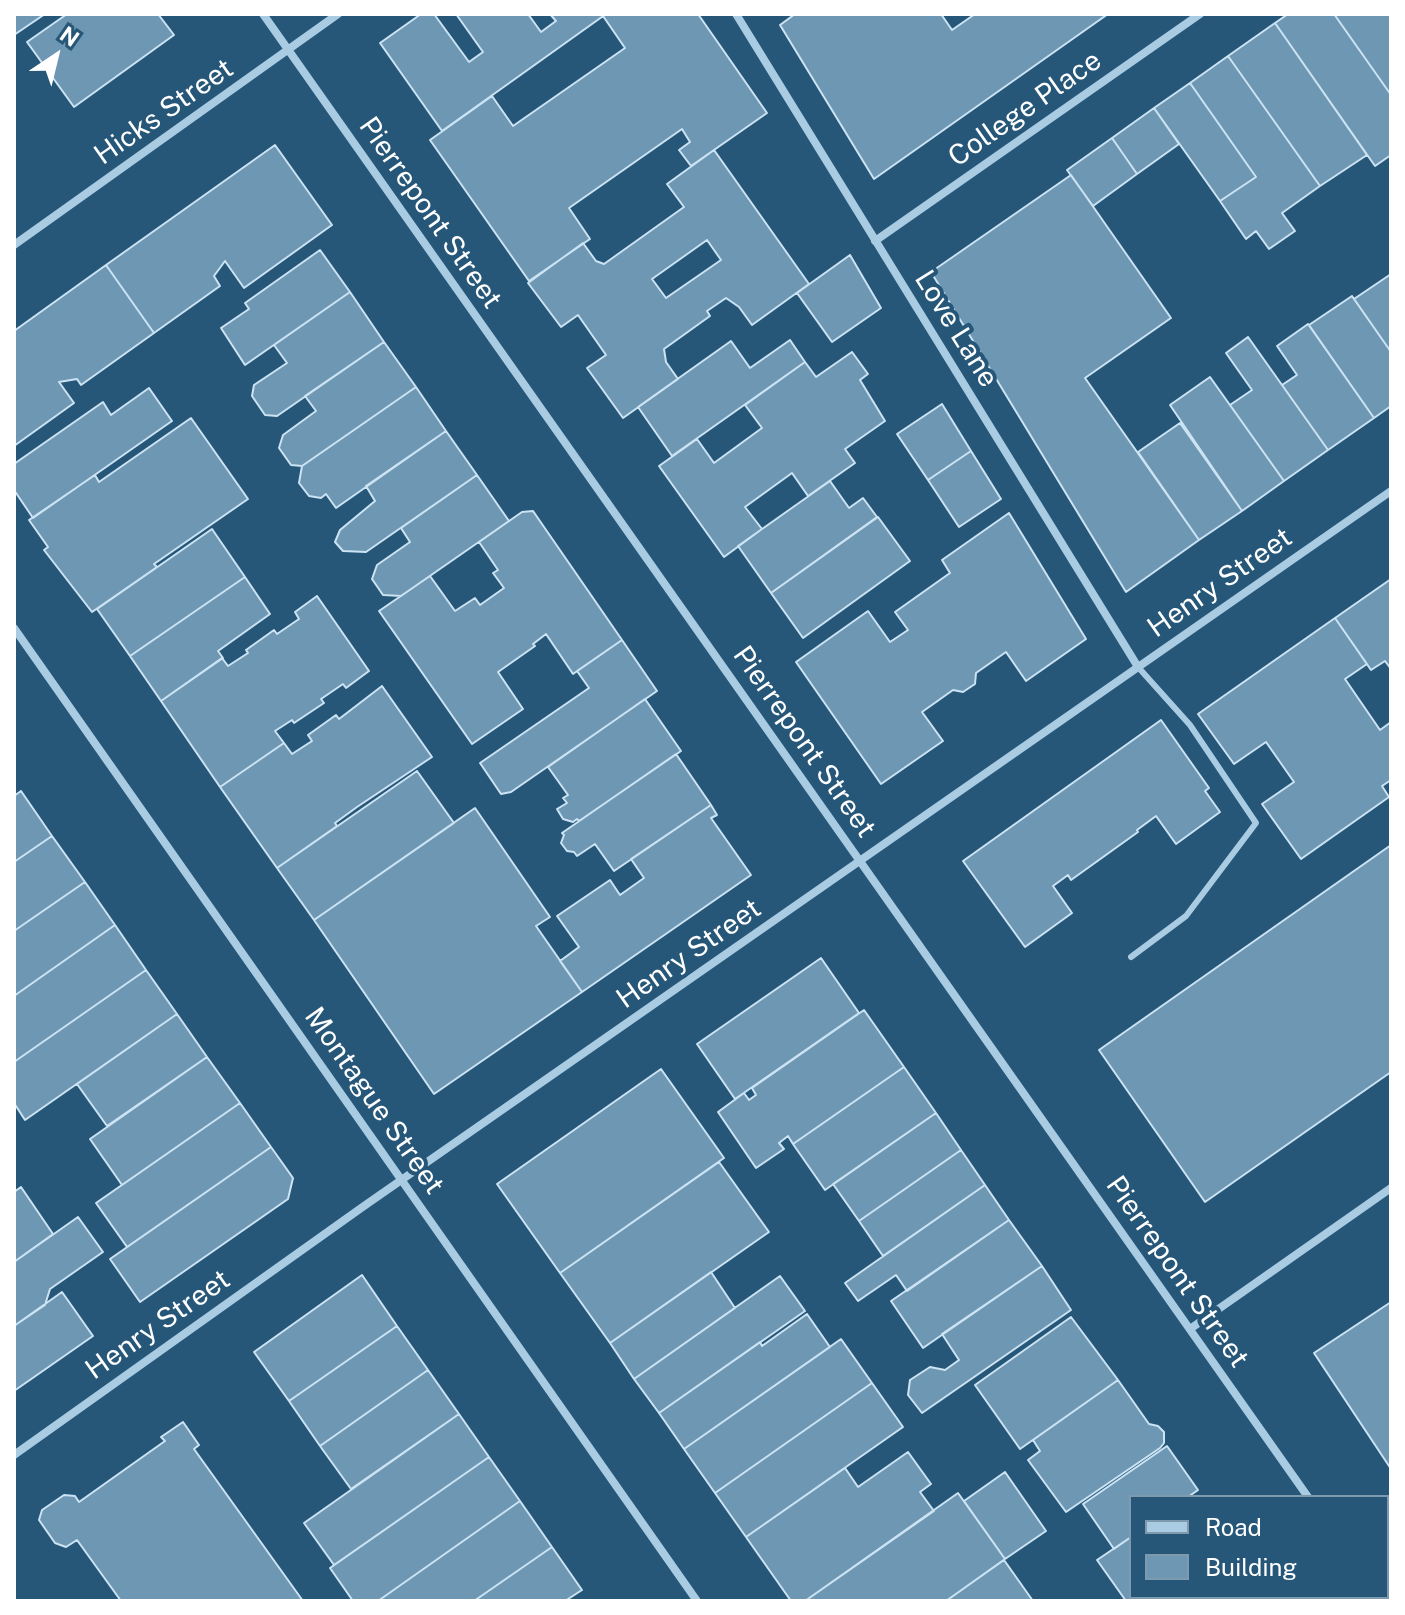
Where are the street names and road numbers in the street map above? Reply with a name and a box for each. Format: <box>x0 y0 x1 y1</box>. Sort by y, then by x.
street label: College Place <box>942 44 1108 174</box>
street label: Hicks Street <box>88 52 240 172</box>
street label: Pierrepont Street <box>352 111 508 315</box>
street label: Love Lane <box>907 265 1005 393</box>
street label: Henry Street <box>1141 521 1299 645</box>
street label: Pierrepont Street <box>726 640 882 844</box>
street label: Henry Street <box>610 892 768 1016</box>
street label: Montague Street <box>297 1001 451 1201</box>
street label: Pierrepont Street <box>1099 1170 1255 1374</box>
street label: Henry Street <box>79 1263 237 1387</box>

